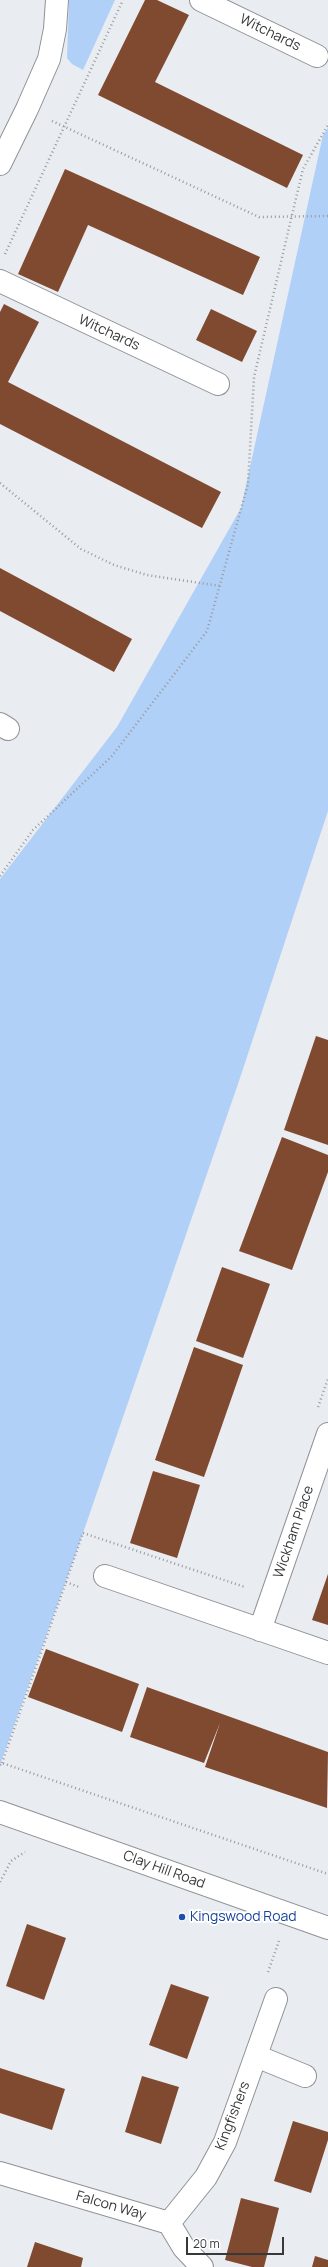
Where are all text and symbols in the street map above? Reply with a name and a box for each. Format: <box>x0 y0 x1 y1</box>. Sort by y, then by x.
street label: Witchards <box>237 11 303 55</box>
street label: Witchards <box>76 311 142 355</box>
street label: Wickham Place <box>270 1484 318 1580</box>
street label: Clay Hill Road <box>121 1847 207 1893</box>
place label: Kingswood Road <box>190 1909 297 1925</box>
marker: Kingswood Road <box>177 1912 187 1922</box>
street label: Kingfishers <box>212 2079 254 2153</box>
street label: Falcon Way <box>74 2188 148 2224</box>
scale bar <box>188 2229 286 2255</box>
text: 20 m <box>193 2235 220 2252</box>

